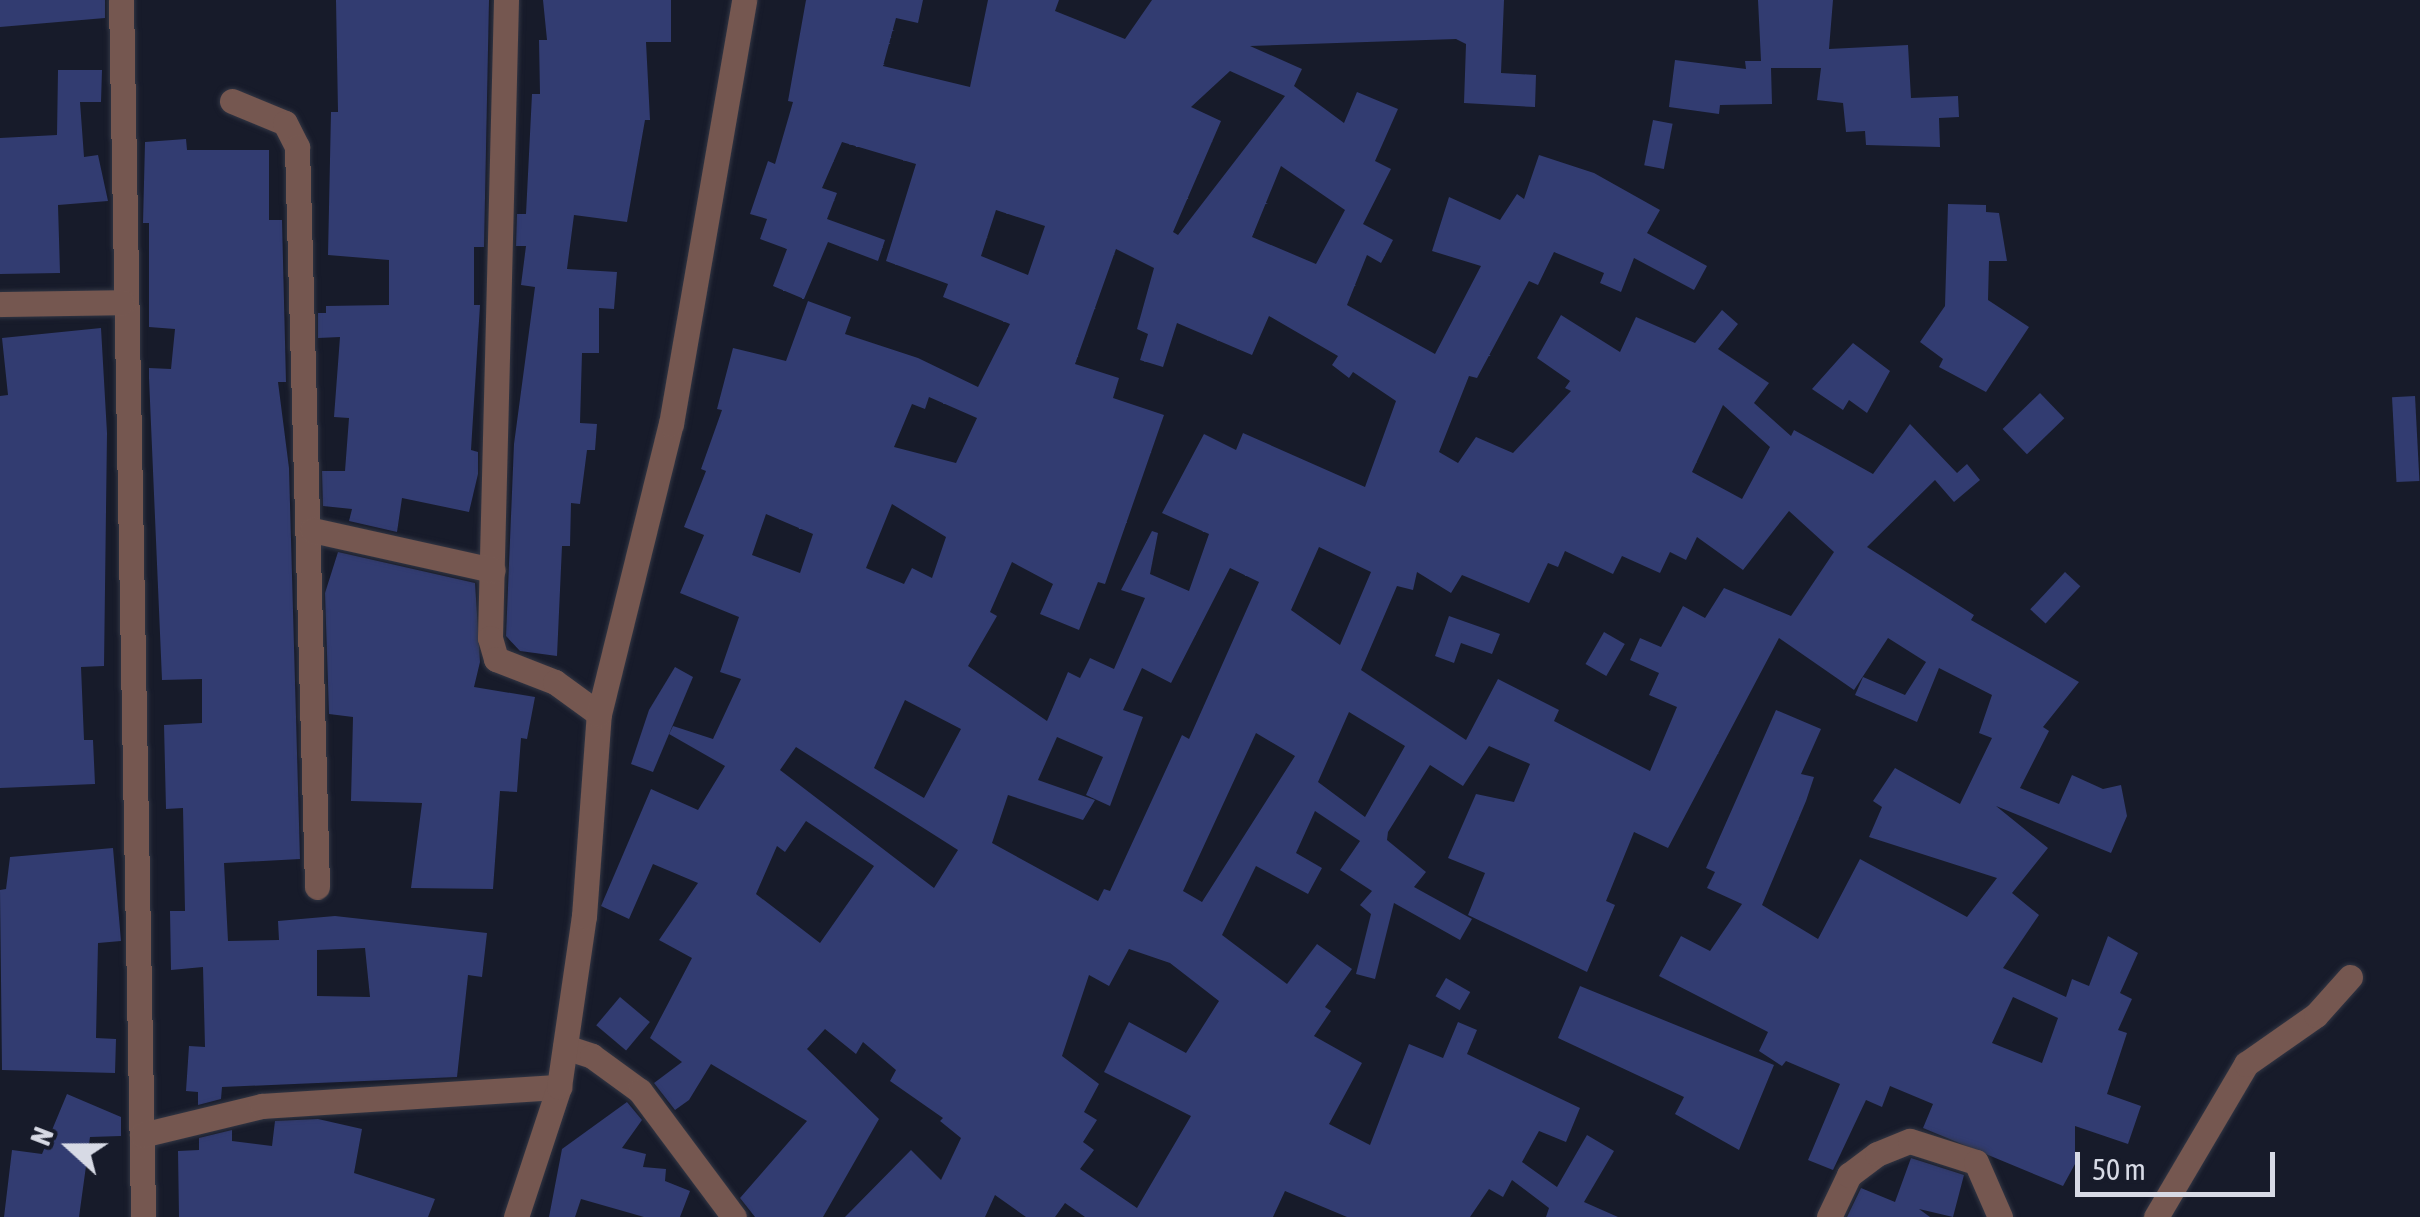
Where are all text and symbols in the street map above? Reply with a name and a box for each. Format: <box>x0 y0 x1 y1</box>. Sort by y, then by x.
north arrow <box>20 1097 120 1197</box>
text: N <box>24 1123 60 1150</box>
scale bar <box>2080 1132 2280 1194</box>
text: 50 m <box>2092 1152 2146 1186</box>

